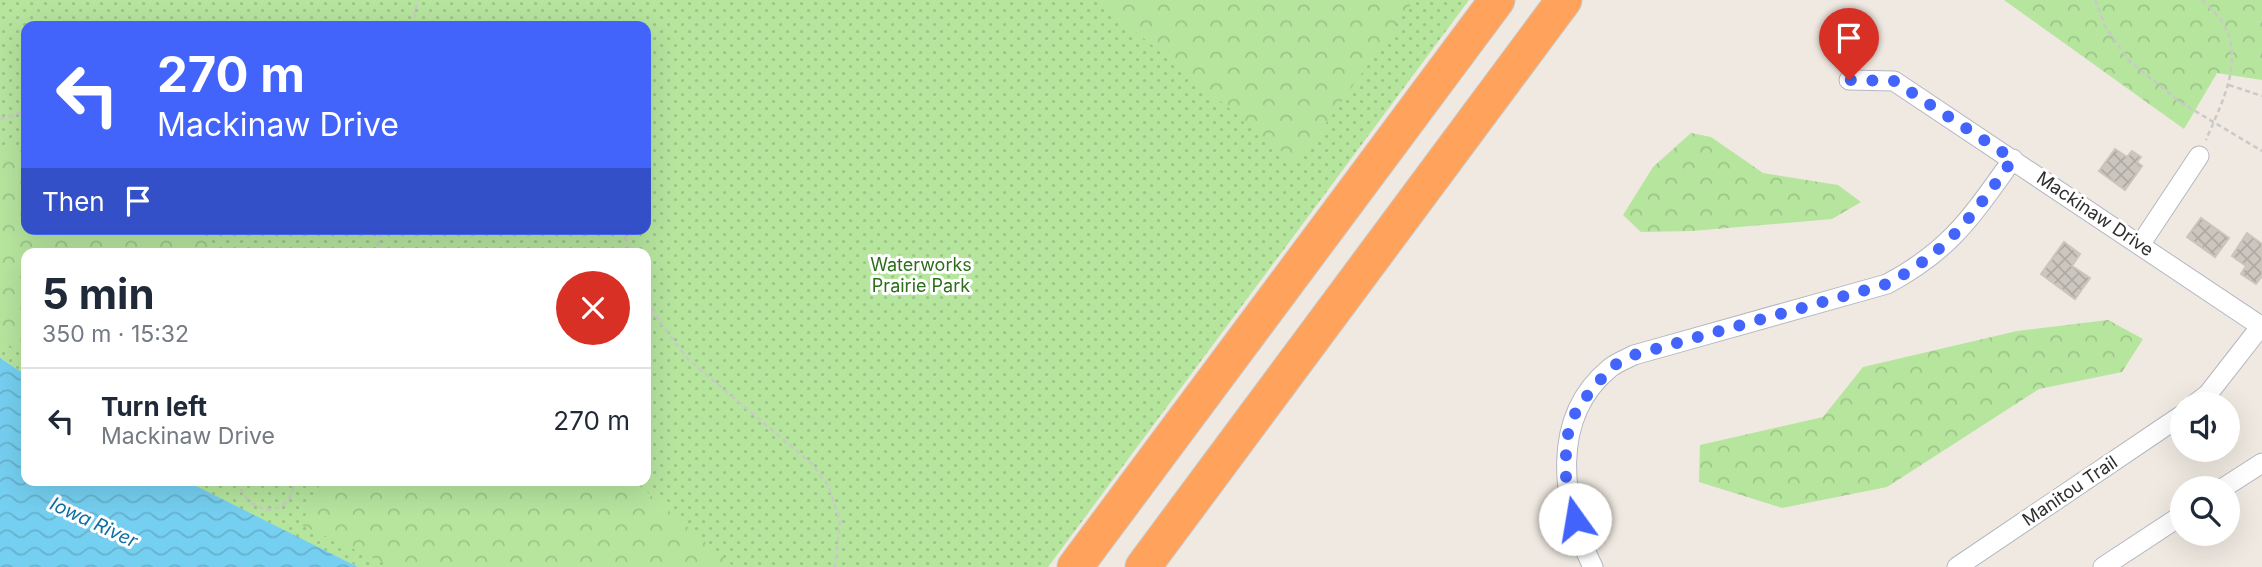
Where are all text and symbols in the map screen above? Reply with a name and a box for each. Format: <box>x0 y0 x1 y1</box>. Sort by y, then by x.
pin <box>1819 8 1879 80</box>
icon: arrive <box>1830 19 1868 57</box>
text: 270 m <box>157 45 305 104</box>
icon: left <box>42 49 133 140</box>
text: Mackinaw Drive <box>157 105 399 144</box>
street label: Mackinaw Drive <box>2033 167 2158 260</box>
icon: arrive <box>119 182 157 220</box>
text: Then <box>42 186 105 217</box>
park label: Waterworks Prairie Park <box>870 254 972 296</box>
text: 5 min <box>42 268 155 319</box>
button: close <box>556 271 630 345</box>
text: 350 m · 15:32 <box>42 320 189 348</box>
text: Turn left <box>101 391 207 422</box>
map controls <box>2170 392 2240 546</box>
button: sound <box>2170 392 2240 462</box>
icon: left <box>42 402 80 440</box>
text: 270 m <box>553 405 630 436</box>
text: Mackinaw Drive <box>101 422 275 450</box>
street label: Manitou Trail <box>2018 451 2121 530</box>
button: search <box>2170 476 2240 546</box>
position arrow <box>1538 482 1612 556</box>
water label: Iowa River <box>47 492 142 553</box>

